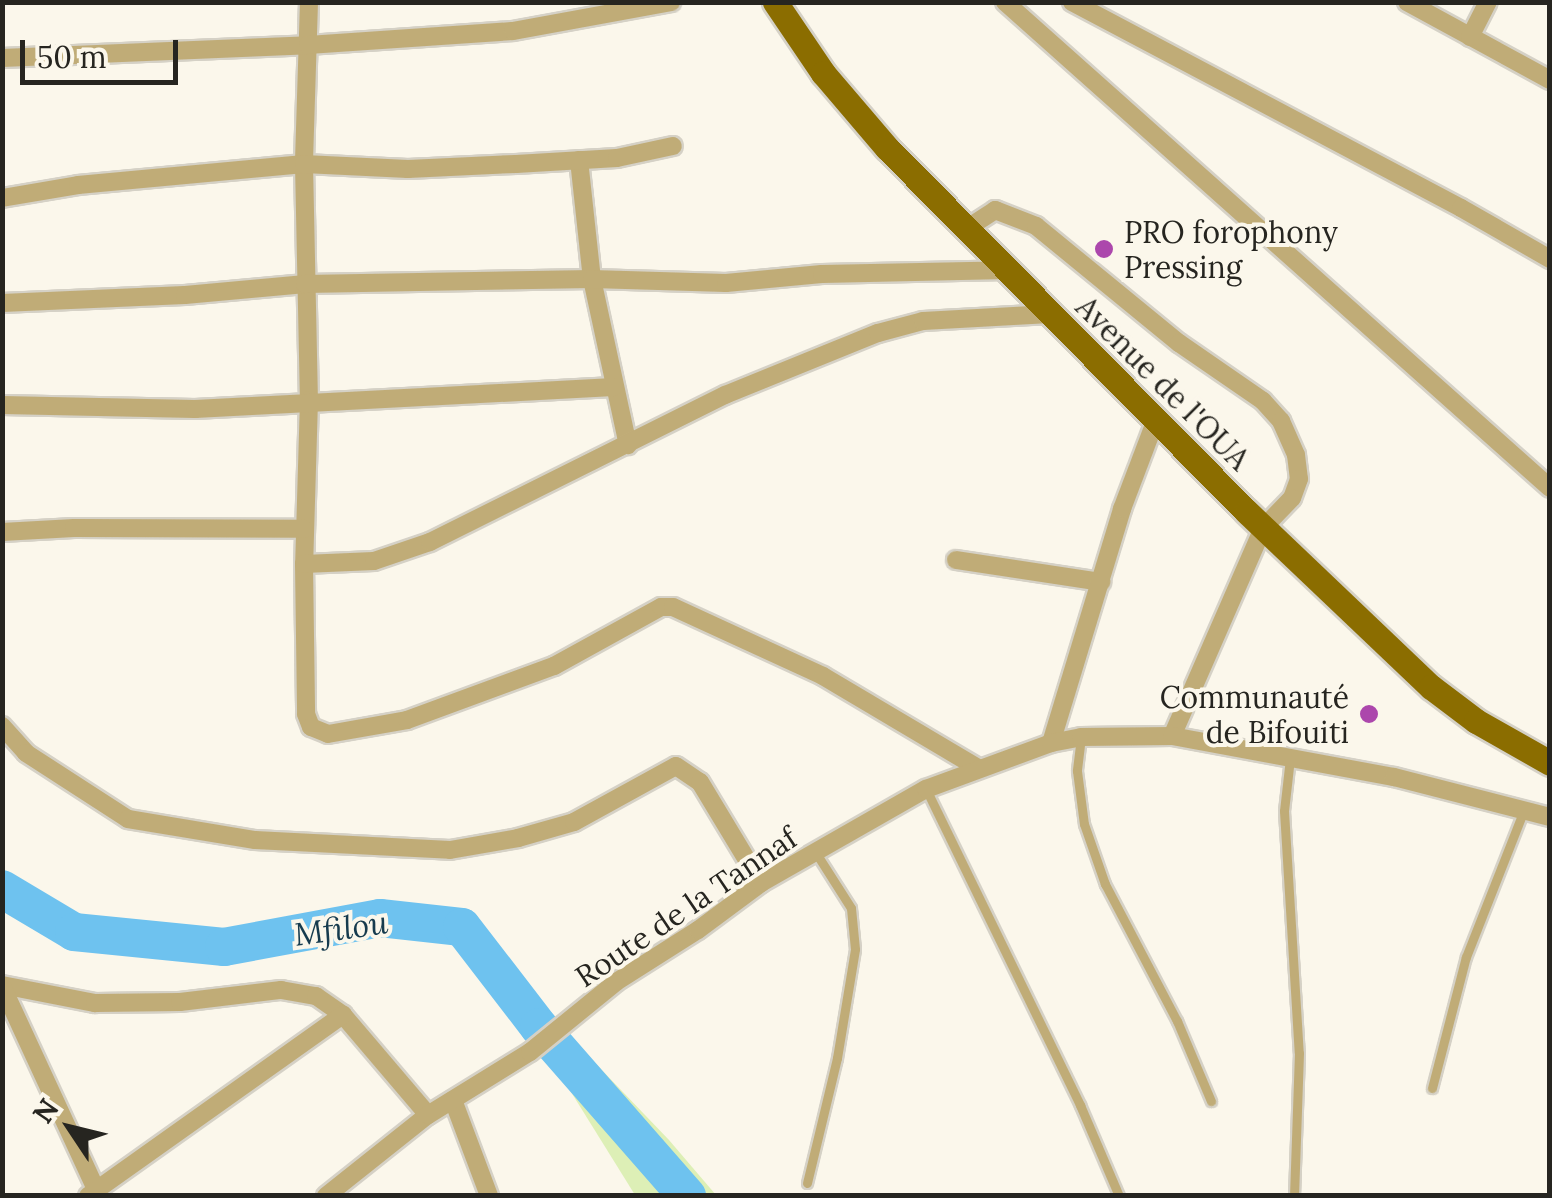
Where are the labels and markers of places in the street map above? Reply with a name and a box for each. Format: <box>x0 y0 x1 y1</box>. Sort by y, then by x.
place label: PRO forophony Pressing <box>1124 214 1338 284</box>
marker: PRO forophony Pressing <box>1093 238 1115 260</box>
place label: Communauté de Bifouiti <box>1160 679 1349 750</box>
marker: Communauté de Bifouiti <box>1358 703 1380 725</box>

